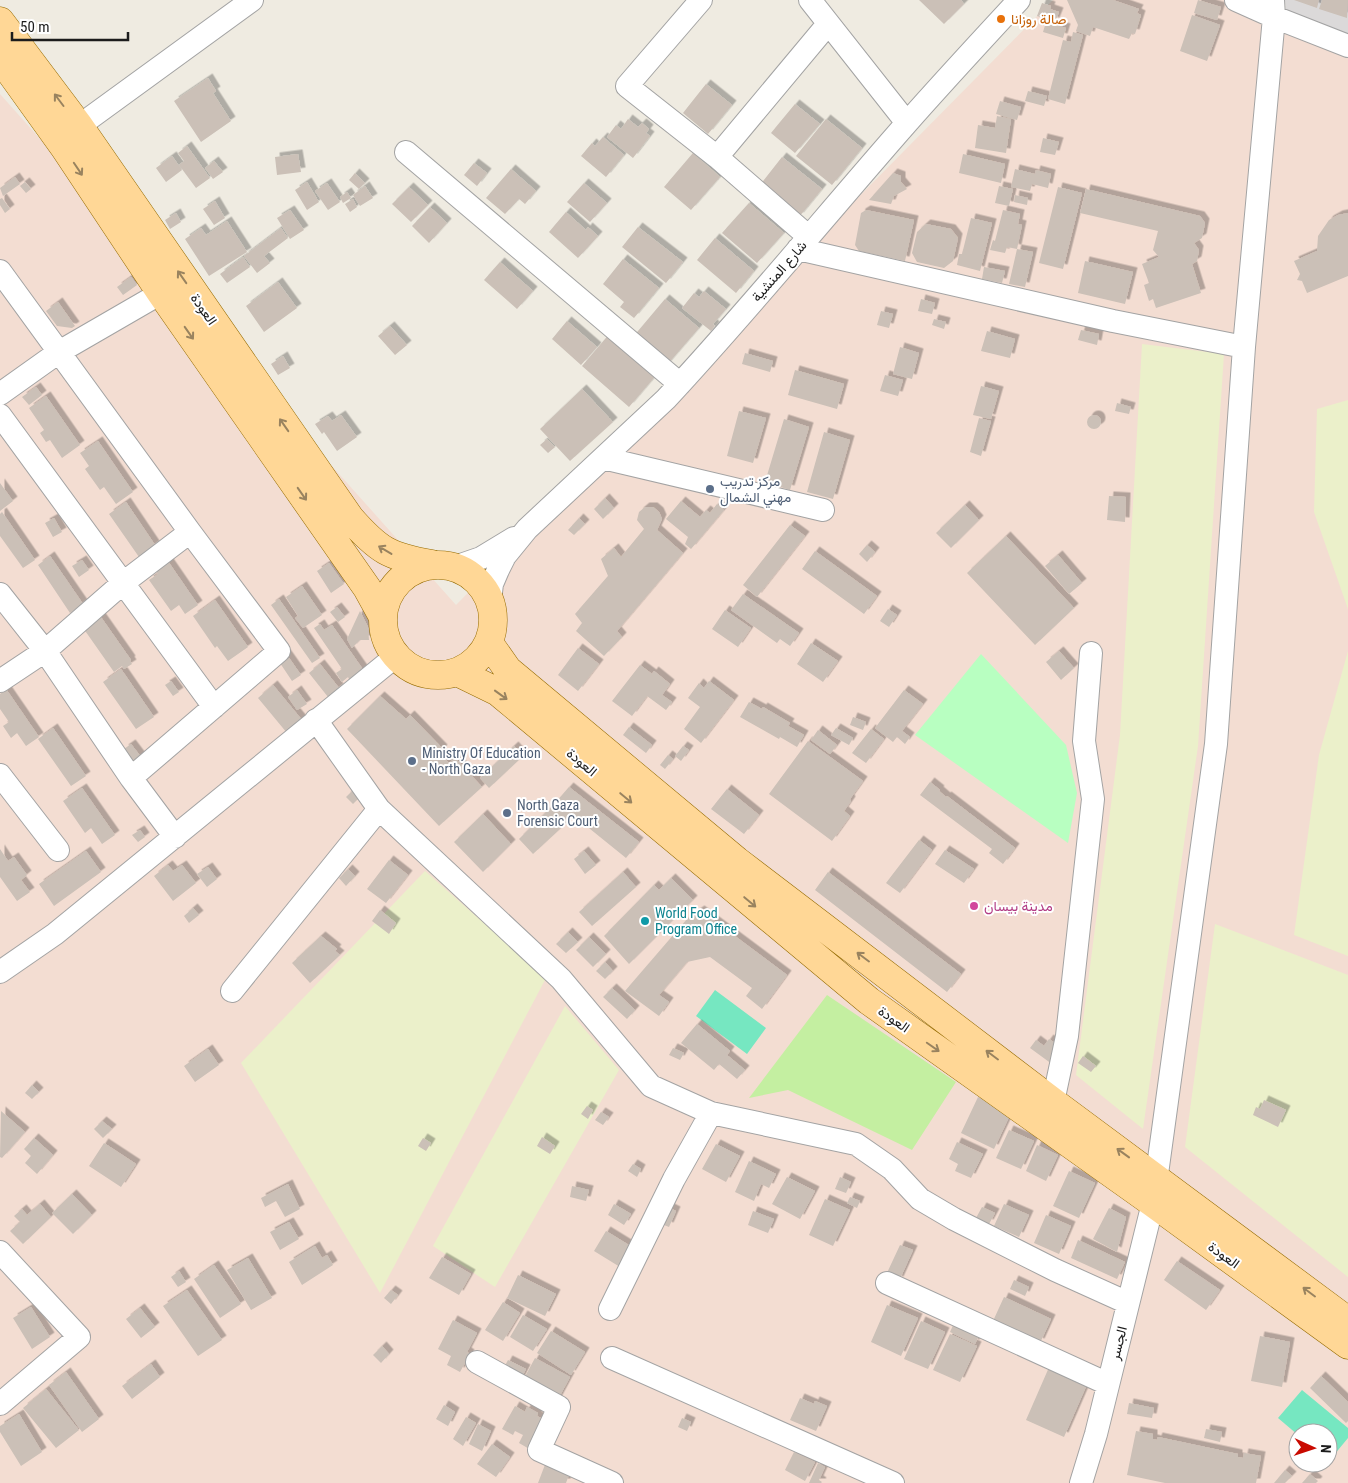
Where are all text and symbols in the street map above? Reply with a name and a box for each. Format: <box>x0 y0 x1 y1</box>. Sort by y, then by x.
scale bar <box>12 10 129 42</box>
place label: صالة روزانا <box>1011 11 1067 28</box>
marker: صالة روزانا <box>995 13 1007 25</box>
text: 50 m <box>20 18 50 36</box>
one-way arrow <box>54 94 65 107</box>
one-way arrow <box>73 162 83 176</box>
street label: شارع المنشية <box>748 237 812 307</box>
one-way arrow <box>177 270 187 284</box>
street label: العودة <box>187 290 221 328</box>
one-way arrow <box>184 326 194 340</box>
one-way arrow <box>279 418 289 432</box>
place label: مركز تدريب مهني الشمال <box>720 473 791 509</box>
marker: مركز تدريب مهني الشمال <box>704 483 716 495</box>
one-way arrow <box>297 487 307 501</box>
one-way arrow <box>379 545 393 555</box>
one-way arrow <box>494 690 508 700</box>
place label: Ministry Of Education - North Gaza <box>422 745 541 777</box>
street label: العودة <box>563 745 600 780</box>
marker: Ministry Of Education - North Gaza <box>406 755 418 767</box>
one-way arrow <box>619 793 632 804</box>
place label: North Gaza Forensic Court <box>517 797 598 829</box>
marker: North Gaza Forensic Court <box>501 807 513 819</box>
one-way arrow <box>744 897 757 908</box>
place label: مدينة بيسان <box>984 898 1053 915</box>
marker: مدينة بيسان <box>968 900 980 912</box>
place label: World Food Program Office <box>655 905 738 937</box>
marker: World Food Program Office <box>639 915 651 927</box>
one-way arrow <box>856 952 870 962</box>
street label: العودة <box>875 1002 913 1036</box>
one-way arrow <box>926 1042 940 1052</box>
one-way arrow <box>986 1050 999 1061</box>
one-way arrow <box>1116 1148 1130 1158</box>
street label: العودة <box>1205 1238 1243 1272</box>
one-way arrow <box>1302 1287 1316 1297</box>
street label: الجسر <box>1106 1325 1131 1363</box>
north arrow <box>1288 1423 1338 1473</box>
text: N <box>1318 1444 1334 1453</box>

